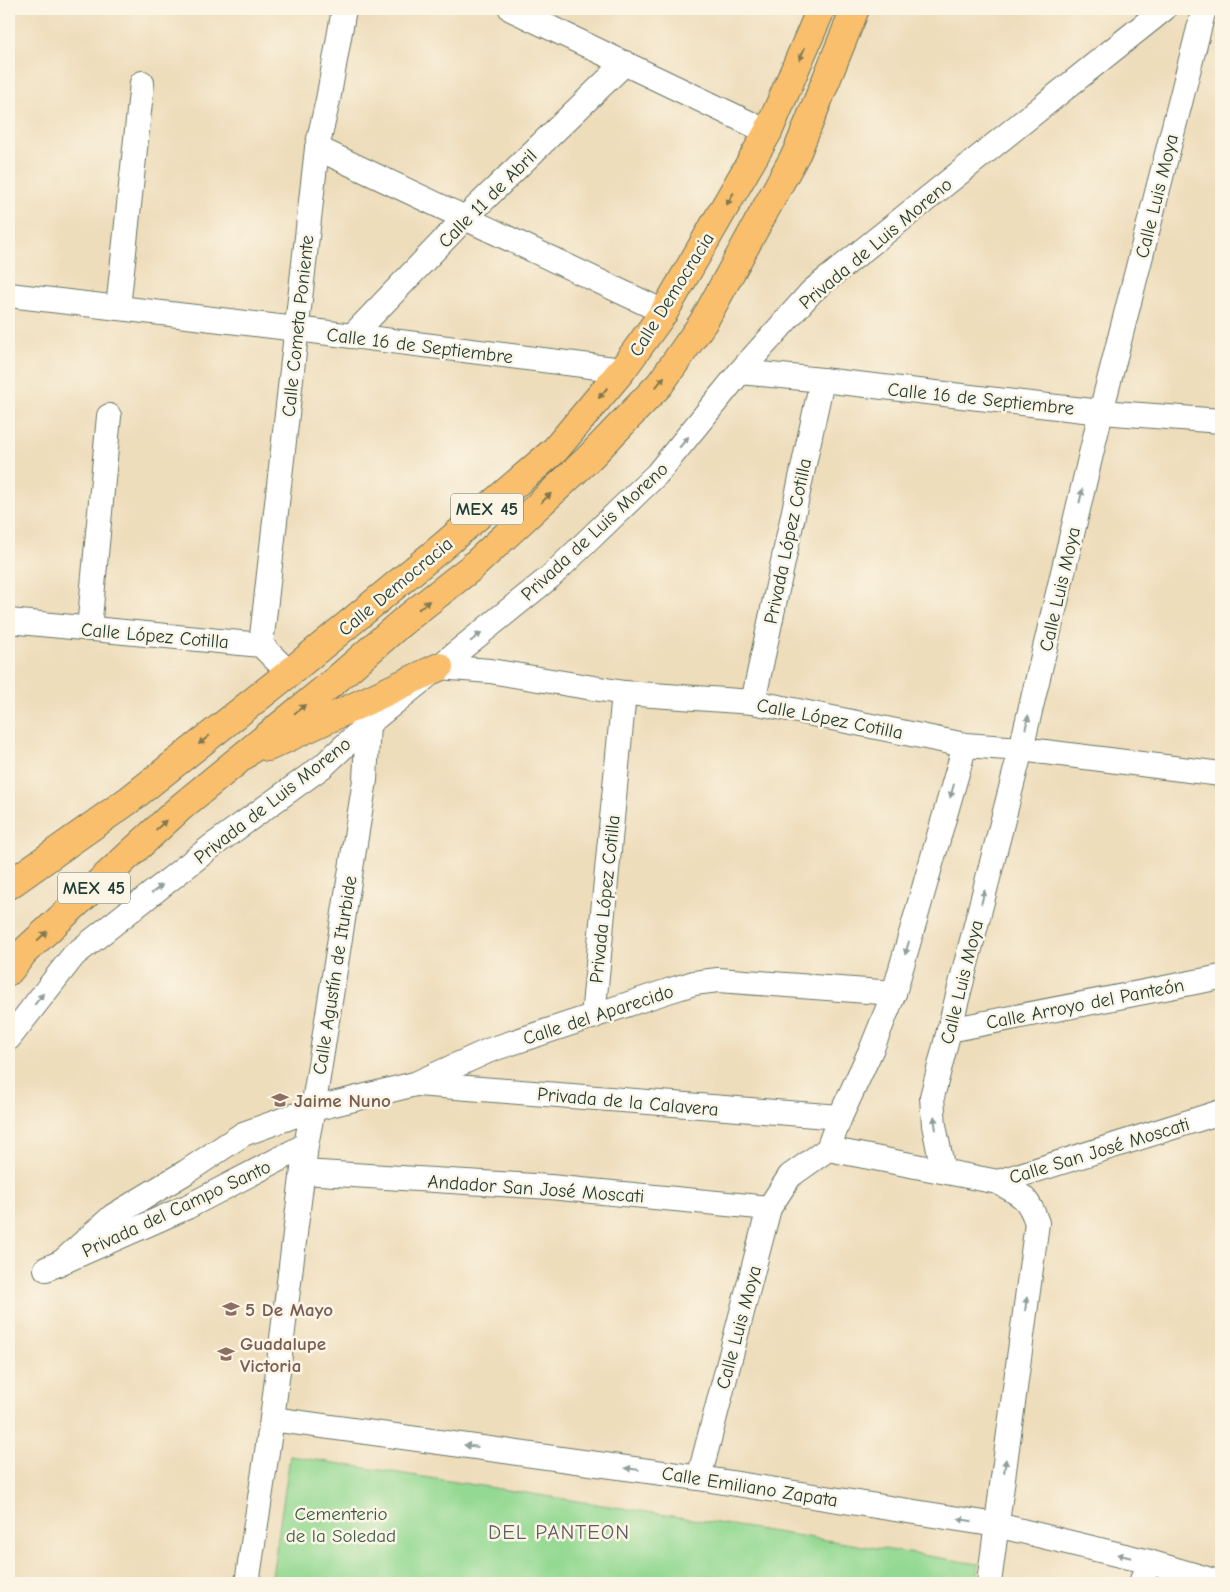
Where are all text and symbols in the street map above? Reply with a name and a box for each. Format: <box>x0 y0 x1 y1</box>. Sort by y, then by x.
one-way arrow <box>798 47 806 62</box>
street label: Calle Luis Moya <box>1131 132 1183 261</box>
street label: Calle 11 de Abril <box>434 145 542 253</box>
street label: Privada de Luis Moreno <box>795 173 957 314</box>
one-way arrow <box>725 192 734 205</box>
street label: Calle Democracia <box>625 228 719 361</box>
street label: Calle Cometa Poniente <box>278 234 318 418</box>
street label: Calle 16 de Septiembre <box>325 324 514 368</box>
one-way arrow <box>655 376 666 389</box>
street label: Calle 16 de Septiembre <box>886 378 1075 420</box>
one-way arrow <box>598 387 609 399</box>
one-way arrow <box>678 436 689 448</box>
street label: Privada López Cotilla <box>760 456 816 626</box>
street label: Privada de Luis Moreno <box>517 458 673 606</box>
one-way arrow <box>1077 489 1085 504</box>
one-way arrow <box>540 492 552 504</box>
road number: MEX 45 <box>451 494 523 524</box>
street label: Calle Luis Moya <box>1035 525 1085 654</box>
street label: Calle Democracia <box>334 533 457 641</box>
one-way arrow <box>417 599 430 610</box>
street label: Calle López Cotilla <box>80 619 230 653</box>
one-way arrow <box>470 631 483 642</box>
street label: Calle López Cotilla <box>755 694 905 744</box>
one-way arrow <box>293 703 306 714</box>
one-way arrow <box>1023 715 1031 730</box>
street label: Privada de Luis Moreno <box>190 733 355 869</box>
one-way arrow <box>198 735 211 746</box>
one-way arrow <box>947 784 955 799</box>
street label: Privada López Cotilla <box>585 814 625 984</box>
one-way arrow <box>155 819 167 831</box>
road number: MEX 45 <box>58 872 130 904</box>
street label: Calle Agustín de Iturbide <box>308 874 362 1076</box>
one-way arrow <box>150 884 163 895</box>
one-way arrow <box>979 890 987 905</box>
street label: Calle Luis Moya <box>936 918 988 1047</box>
one-way arrow <box>36 930 48 941</box>
one-way arrow <box>902 940 910 955</box>
street label: Calle Arroyo del Panteón <box>984 974 1186 1034</box>
street label: Calle del Aparecido <box>520 980 676 1050</box>
one-way arrow <box>33 993 44 1006</box>
street label: Privada de la Calavera <box>536 1083 719 1121</box>
school or university icon: Jaime Nuno <box>270 1090 290 1110</box>
place label: Jaime Nuno <box>294 1090 391 1112</box>
street label: Calle San José Moscati <box>1006 1113 1192 1189</box>
one-way arrow <box>931 1115 939 1131</box>
street label: Privada del Campo Santo <box>79 1155 274 1262</box>
street label: Andador San José Moscati <box>427 1170 645 1208</box>
street label: Calle Luis Moya <box>712 1263 766 1391</box>
one-way arrow <box>1022 1296 1030 1312</box>
school or university icon: 5 De Mayo <box>221 1299 241 1319</box>
place label: 5 De Mayo <box>245 1299 333 1321</box>
place label: Guadalupe Victoria <box>240 1333 326 1377</box>
school or university icon: Guadalupe Victoria <box>216 1344 236 1364</box>
one-way arrow <box>462 1442 478 1450</box>
one-way arrow <box>1001 1457 1009 1473</box>
street label: Calle Emiliano Zapata <box>660 1462 839 1512</box>
one-way arrow <box>623 1464 639 1472</box>
park label: Cementerio de la Soledad <box>286 1503 396 1547</box>
one-way arrow <box>957 1516 973 1524</box>
district label: DEL PANTEON <box>488 1520 630 1544</box>
one-way arrow <box>1116 1552 1131 1560</box>

